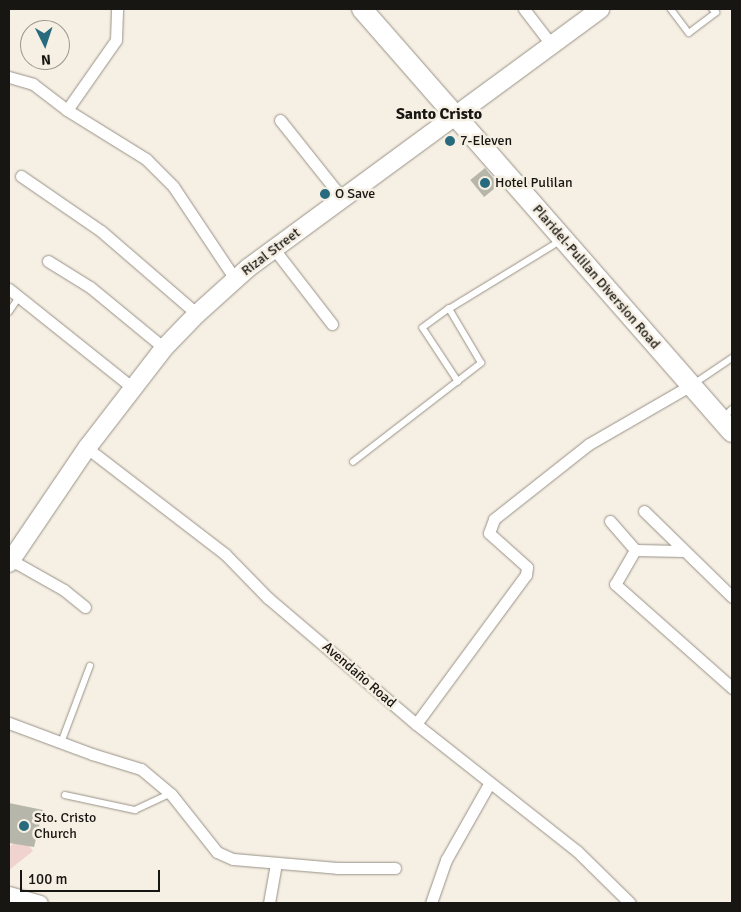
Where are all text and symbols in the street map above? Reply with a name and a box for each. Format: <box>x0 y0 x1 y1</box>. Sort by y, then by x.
north arrow <box>20 20 70 70</box>
text: N <box>41 51 51 68</box>
district label: Santo Cristo <box>396 104 482 124</box>
place label: 7-Eleven <box>460 133 512 149</box>
marker: 7-Eleven <box>444 135 456 147</box>
place label: Hotel Pulilan <box>495 175 573 191</box>
marker: Hotel Pulilan <box>479 177 491 189</box>
place label: O Save <box>335 186 375 202</box>
marker: O Save <box>319 188 331 200</box>
street label: Plaridel-Pulilan Diversion Road <box>529 201 663 353</box>
street label: Rizal Street <box>238 224 304 280</box>
street label: Avendaño Road <box>319 639 399 711</box>
place label: Sto. Cristo Church <box>34 810 96 842</box>
marker: Sto. Cristo Church <box>18 820 30 832</box>
scale bar <box>22 860 162 892</box>
text: 100 m <box>28 870 68 888</box>

